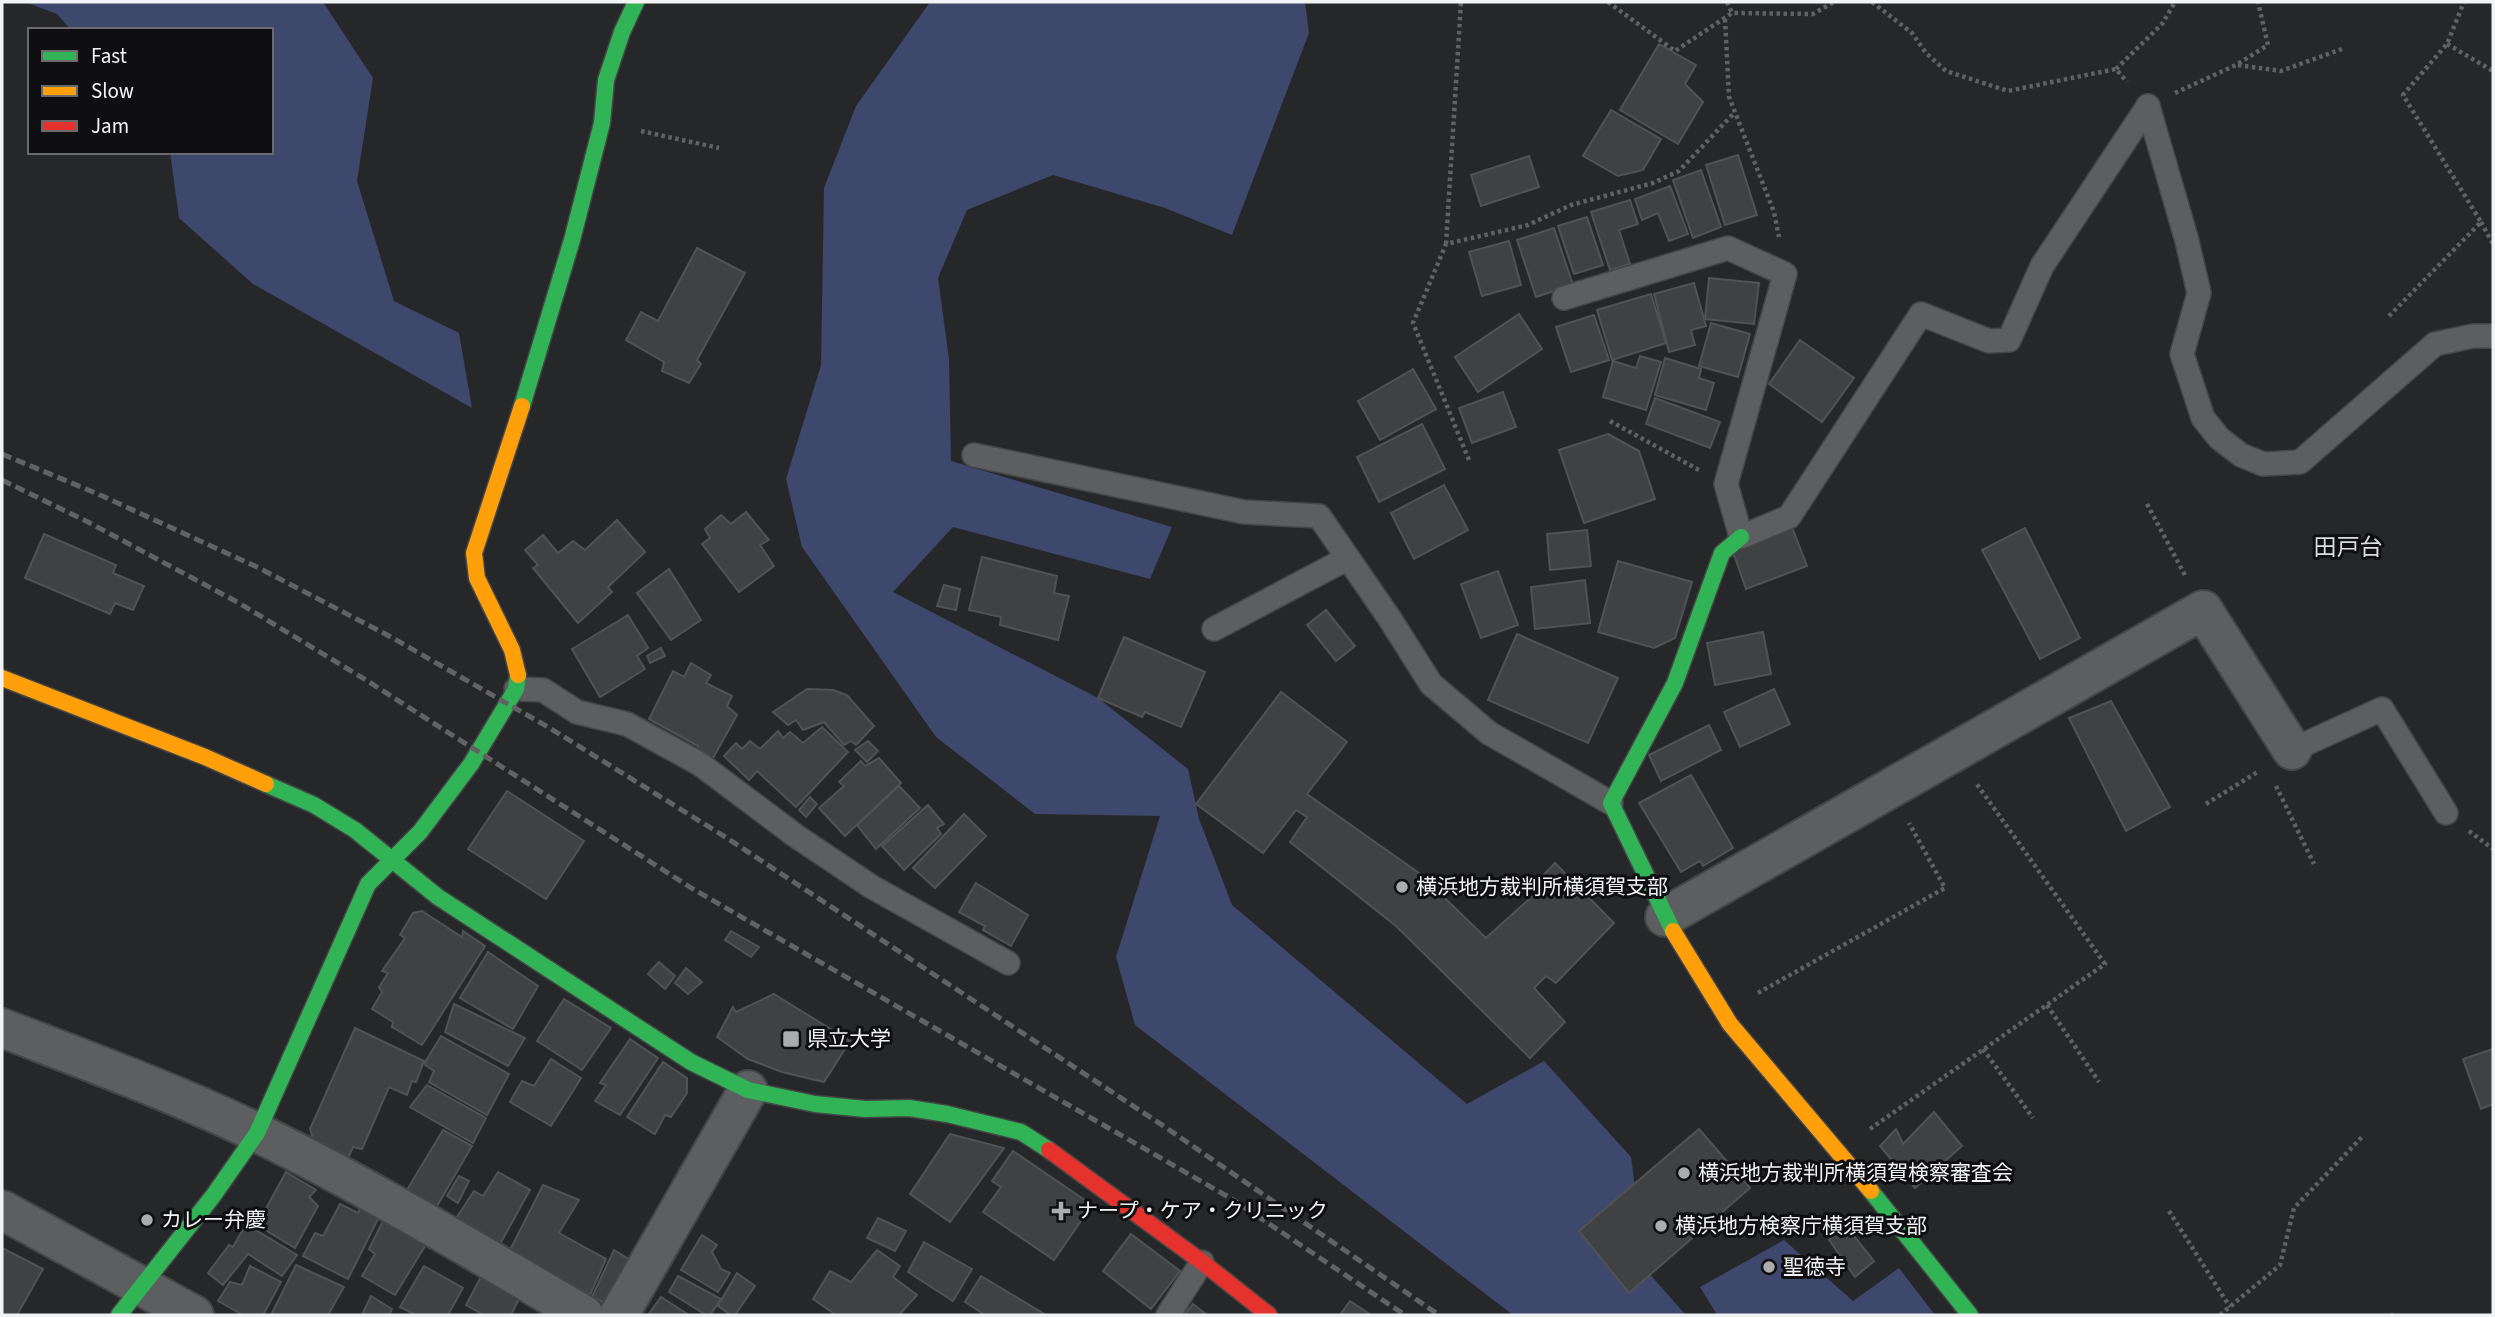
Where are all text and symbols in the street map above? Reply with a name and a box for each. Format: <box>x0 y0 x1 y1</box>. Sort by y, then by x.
legend <box>28 28 273 154</box>
text: Fast <box>91 41 127 71</box>
text: Slow <box>91 76 134 106</box>
text: Jam <box>91 111 129 141</box>
district label: 田戸台 <box>2314 531 2383 564</box>
place label: 横浜地方裁判所横須賀支部 <box>1416 872 1668 902</box>
marker: 横浜地方裁判所横須賀支部 <box>1394 879 1410 895</box>
place label: 県立大学 <box>807 1024 891 1054</box>
marker: 県立大学 <box>781 1029 801 1049</box>
place label: 横浜地方裁判所横須賀検察審査会 <box>1698 1158 2013 1188</box>
marker: 横浜地方裁判所横須賀検察審査会 <box>1676 1165 1692 1181</box>
place label: ナープ・ケア・クリニック <box>1077 1196 1328 1226</box>
marker: ナープ・ケア・クリニック <box>1051 1201 1071 1221</box>
place label: カレー弁慶 <box>161 1205 266 1235</box>
place label: 横浜地方検察庁横須賀支部 <box>1675 1211 1927 1241</box>
marker: カレー弁慶 <box>139 1212 155 1228</box>
marker: 横浜地方検察庁横須賀支部 <box>1653 1218 1669 1234</box>
place label: 聖徳寺 <box>1783 1252 1846 1282</box>
marker: 聖徳寺 <box>1761 1259 1777 1275</box>

